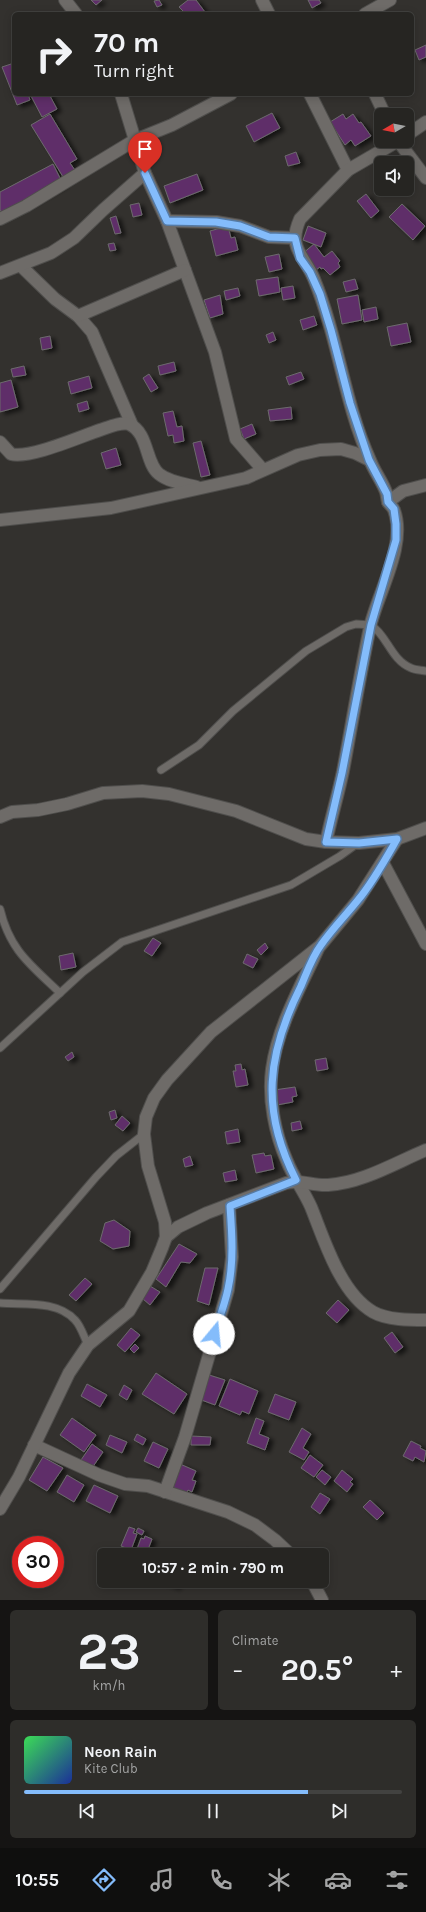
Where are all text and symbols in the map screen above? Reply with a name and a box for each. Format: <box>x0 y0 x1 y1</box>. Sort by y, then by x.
text: 70 m <box>94 26 159 59</box>
icon: right <box>28 28 80 80</box>
text: Turn right <box>94 60 174 82</box>
north arrow <box>374 108 414 148</box>
map controls <box>374 108 414 196</box>
pin <box>128 132 162 173</box>
icon: arrive <box>134 138 156 160</box>
button: sound <box>374 156 414 196</box>
position arrow <box>193 1313 235 1355</box>
speed limit sign: 30 <box>12 1536 64 1588</box>
text: 10:57 · 2 min · 790 m <box>142 1559 284 1577</box>
text: 23 <box>77 1621 141 1682</box>
text: Climate <box>232 1633 278 1648</box>
text: 20.5° <box>281 1652 353 1688</box>
text: − <box>232 1657 244 1683</box>
text: + <box>390 1657 402 1683</box>
text: km/h <box>93 1678 125 1693</box>
text: Neon Rain <box>84 1743 157 1761</box>
text: Kite Club <box>84 1761 138 1776</box>
icon: previous <box>76 1800 98 1822</box>
icon: pause <box>202 1800 224 1822</box>
icon: next <box>328 1800 350 1822</box>
icon: directions <box>90 1866 118 1894</box>
icon: music <box>148 1866 176 1894</box>
icon: phone <box>207 1866 235 1894</box>
icon: climate <box>265 1866 293 1894</box>
icon: car <box>324 1866 352 1894</box>
icon: filters <box>383 1866 411 1894</box>
text: 10:55 <box>15 1869 59 1891</box>

